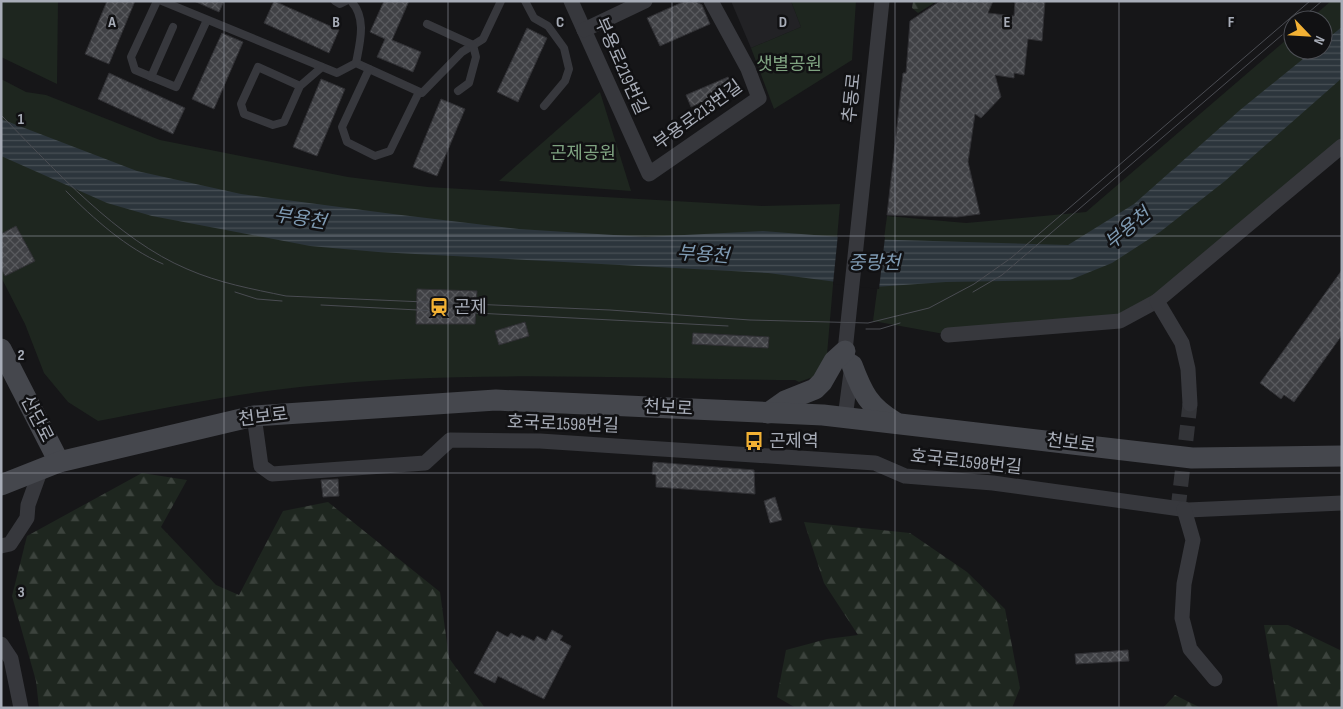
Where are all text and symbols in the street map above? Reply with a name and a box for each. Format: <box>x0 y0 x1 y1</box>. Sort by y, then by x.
north arrow <box>1283 10 1333 60</box>
text: A <box>107 13 116 32</box>
text: B <box>332 13 340 32</box>
text: C <box>556 13 564 32</box>
text: D <box>779 13 787 32</box>
text: E <box>1004 13 1011 32</box>
text: F <box>1228 13 1235 32</box>
street label: 부용로219번길 <box>590 14 652 118</box>
text: N <box>1310 33 1329 47</box>
park label: 샛별공원 <box>756 54 822 75</box>
street label: 추동로 <box>839 72 865 124</box>
street label: 부용로213번길 <box>650 76 746 154</box>
text: 1 <box>18 110 25 129</box>
park label: 곤제공원 <box>550 143 616 164</box>
water label: 부용천 <box>1101 202 1157 255</box>
water label: 부용천 <box>272 204 329 235</box>
water label: 부용천 <box>676 242 731 268</box>
water label: 중랑천 <box>848 252 902 275</box>
station icon: 곤제 <box>428 296 450 318</box>
place label: 곤제 <box>454 297 487 318</box>
text: 2 <box>17 346 25 365</box>
street label: 산단로 <box>16 392 58 446</box>
street label: 천보로 <box>643 396 693 420</box>
street label: 천보로 <box>237 404 289 430</box>
street label: 호국로1598번길 <box>507 412 619 436</box>
bus stop icon: 곤제역 <box>743 430 765 452</box>
street label: 천보로 <box>1045 430 1097 456</box>
place label: 곤제역 <box>769 431 819 452</box>
street label: 호국로1598번길 <box>909 446 1023 478</box>
text: 3 <box>17 583 25 602</box>

